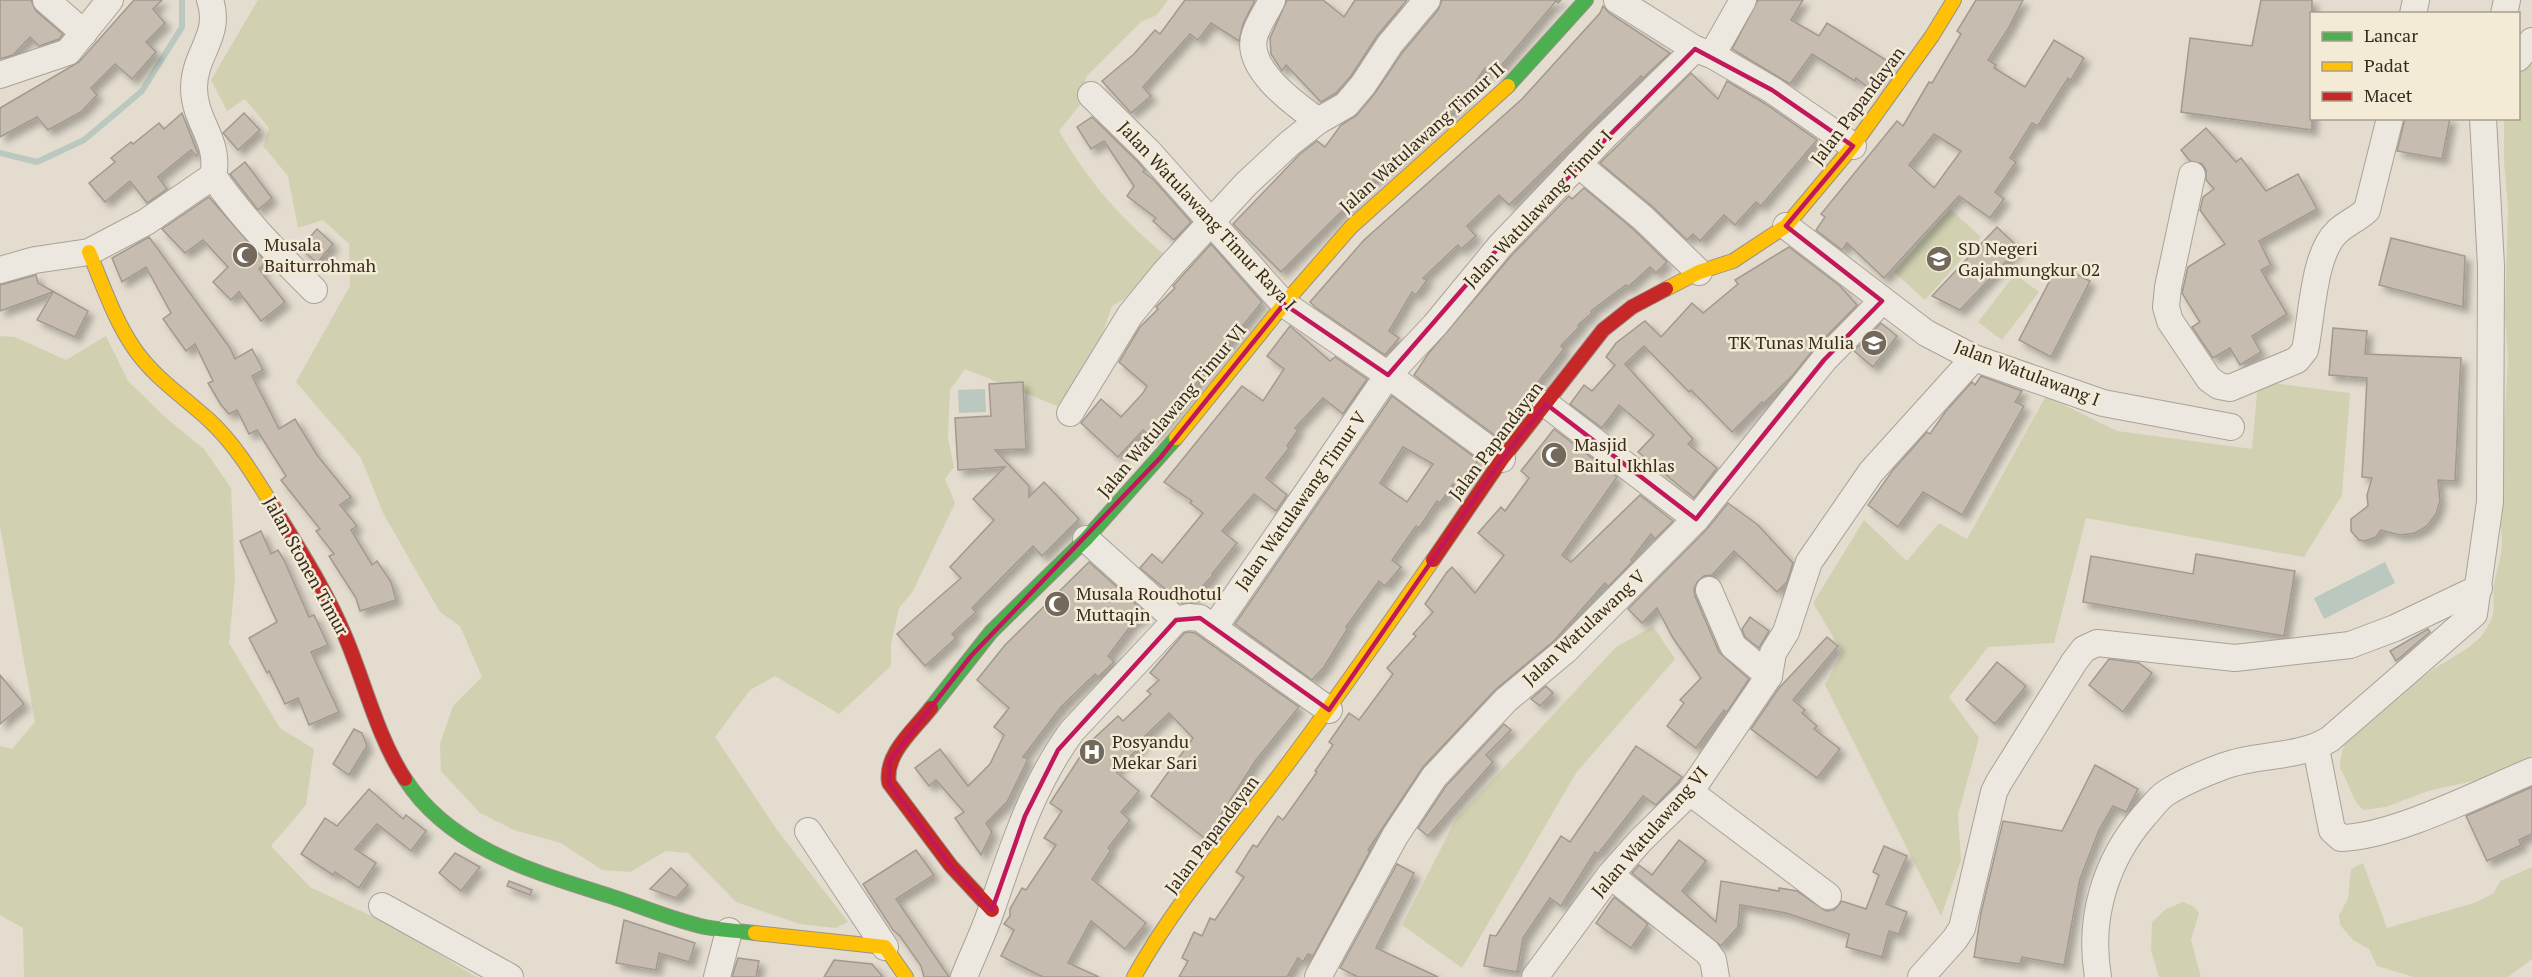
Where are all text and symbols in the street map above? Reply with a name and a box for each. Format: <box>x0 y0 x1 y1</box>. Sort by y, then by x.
legend <box>2310 12 2520 120</box>
text: Lancar <box>2364 23 2418 47</box>
street label: Jalan Papandayan <box>1805 41 1910 170</box>
text: Padat <box>2364 53 2410 77</box>
street label: Jalan Watulawang Timur II <box>1334 57 1509 218</box>
text: Macet <box>2364 83 2413 107</box>
street label: Jalan Watulawang Timur Raya I <box>1113 115 1302 315</box>
street label: Jalan Watulawang Timur I <box>1458 124 1617 292</box>
place label: Musala Baiturrohmah <box>264 232 377 277</box>
place label: SD Negeri Gajahmungkur 02 <box>1958 236 2100 281</box>
mosque icon: Musala Baiturrohmah <box>230 240 260 270</box>
school or university icon: SD Negeri Gajahmungkur 02 <box>1924 244 1954 274</box>
street label: Jalan Watulawang Timur VI <box>1091 319 1251 502</box>
school or university icon: TK Tunas Mulia <box>1859 328 1889 358</box>
place label: TK Tunas Mulia <box>1728 330 1854 354</box>
street label: Jalan Watulawang I <box>1951 333 2104 411</box>
street label: Jalan Papandayan <box>1443 376 1548 505</box>
street label: Jalan Watulawang Timur V <box>1229 406 1372 595</box>
place label: Masjid Baitul Ikhlas <box>1574 432 1675 477</box>
mosque icon: Masjid Baitul Ikhlas <box>1539 440 1569 470</box>
street label: Jalan Stonen Timur <box>259 492 355 639</box>
street label: Jalan Watulawang V <box>1517 564 1650 690</box>
place label: Musala Roudhotul Muttaqin <box>1076 581 1222 626</box>
mosque icon: Musala Roudhotul Muttaqin <box>1042 589 1072 619</box>
place label: Posyandu Mekar Sari <box>1112 729 1197 774</box>
hospital icon: Posyandu Mekar Sari <box>1077 737 1107 767</box>
street label: Jalan Watulawang VI <box>1586 761 1713 902</box>
street label: Jalan Papandayan <box>1159 770 1264 899</box>

